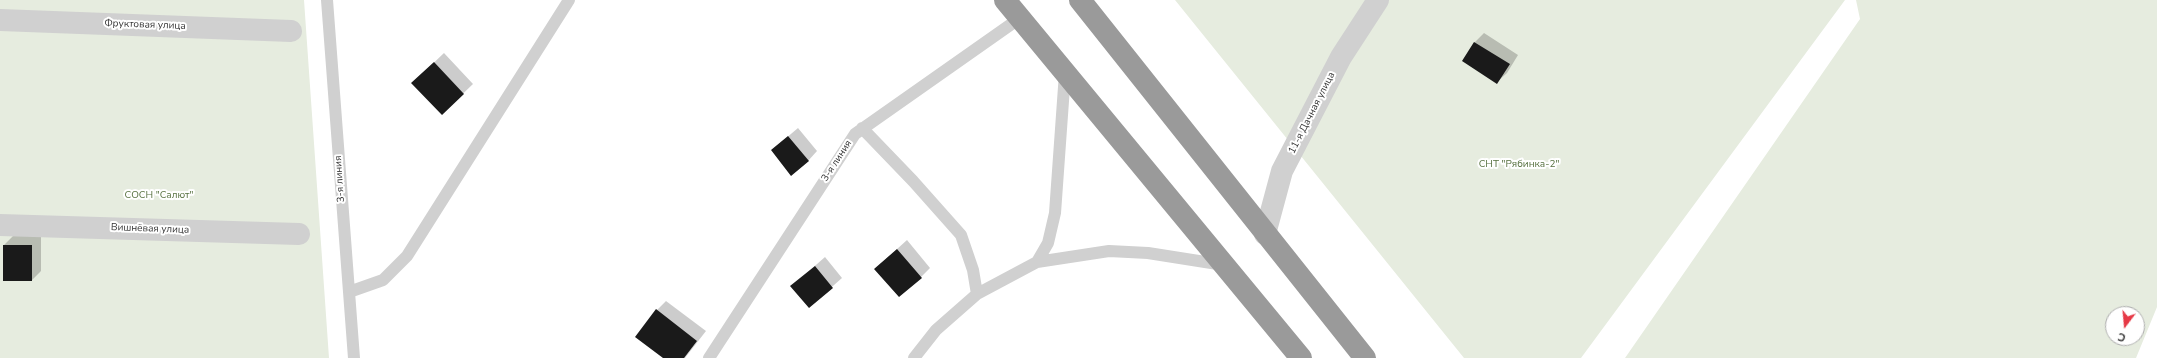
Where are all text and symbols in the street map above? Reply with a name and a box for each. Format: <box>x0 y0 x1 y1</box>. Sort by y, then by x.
street label: Фруктовая улица <box>104 18 186 32</box>
street label: 11-я Дачная улица <box>1286 70 1338 156</box>
street label: 3-я линия <box>819 138 855 184</box>
street label: 3-я линия <box>332 155 348 203</box>
park label: СНТ "Рябинка-2" <box>1479 159 1559 171</box>
park label: СОСН "Салют" <box>125 190 193 202</box>
street label: Вишнёвая улица <box>111 222 189 236</box>
north arrow <box>2105 306 2145 346</box>
text: С <box>2116 329 2128 345</box>

